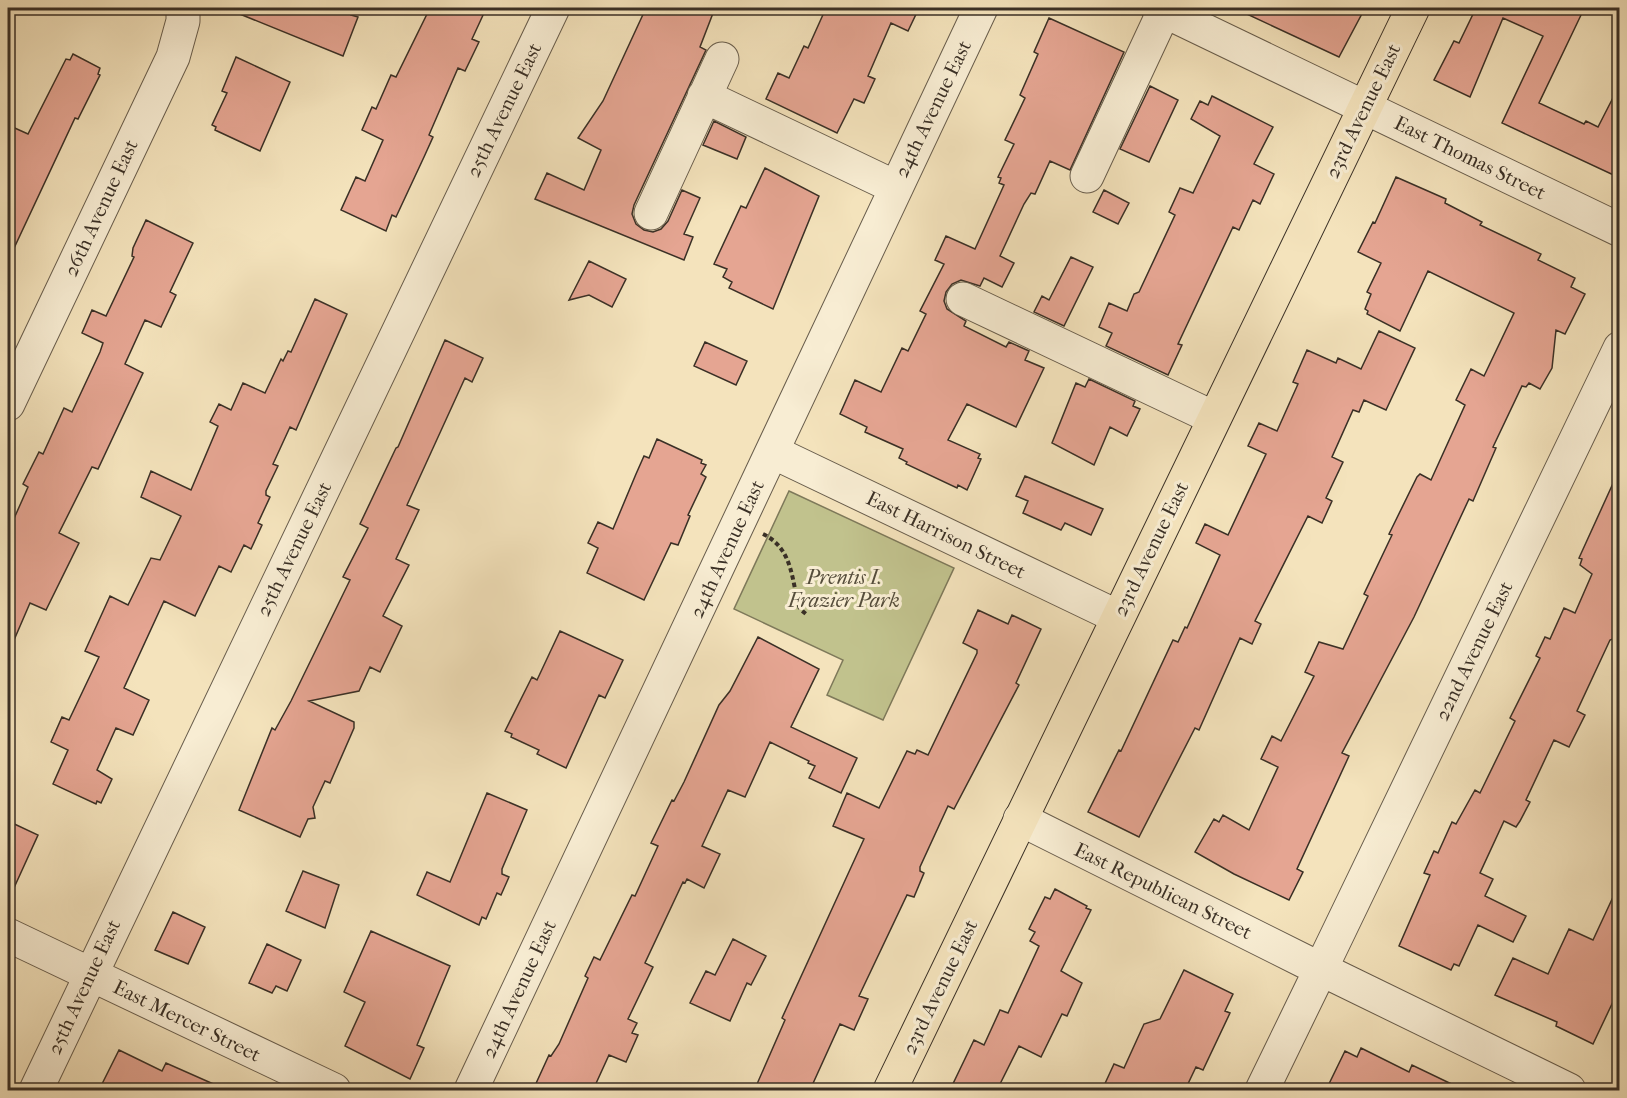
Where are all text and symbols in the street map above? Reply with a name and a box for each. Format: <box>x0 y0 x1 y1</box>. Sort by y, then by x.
street label: 24th Avenue East <box>890 37 976 181</box>
street label: 25th Avenue East <box>462 39 546 181</box>
street label: 23rd Avenue East <box>1320 40 1406 182</box>
street label: East Thomas Street <box>1390 111 1550 205</box>
street label: 26th Avenue East <box>59 136 143 280</box>
street label: 24th Avenue East <box>685 476 769 622</box>
street label: 25th Avenue East <box>252 478 336 620</box>
street label: 23rd Avenue East <box>1108 478 1194 620</box>
street label: East Harrison Street <box>863 486 1029 584</box>
park label: Prentis I. Frazier Park <box>787 566 900 612</box>
street label: 22nd Avenue East <box>1430 578 1518 724</box>
street label: East Republican Street <box>1070 838 1256 944</box>
street label: 25th Avenue East <box>43 916 125 1058</box>
street label: 24th Avenue East <box>477 916 561 1062</box>
street label: 23rd Avenue East <box>897 916 983 1058</box>
street label: East Mercer Street <box>110 975 264 1067</box>

